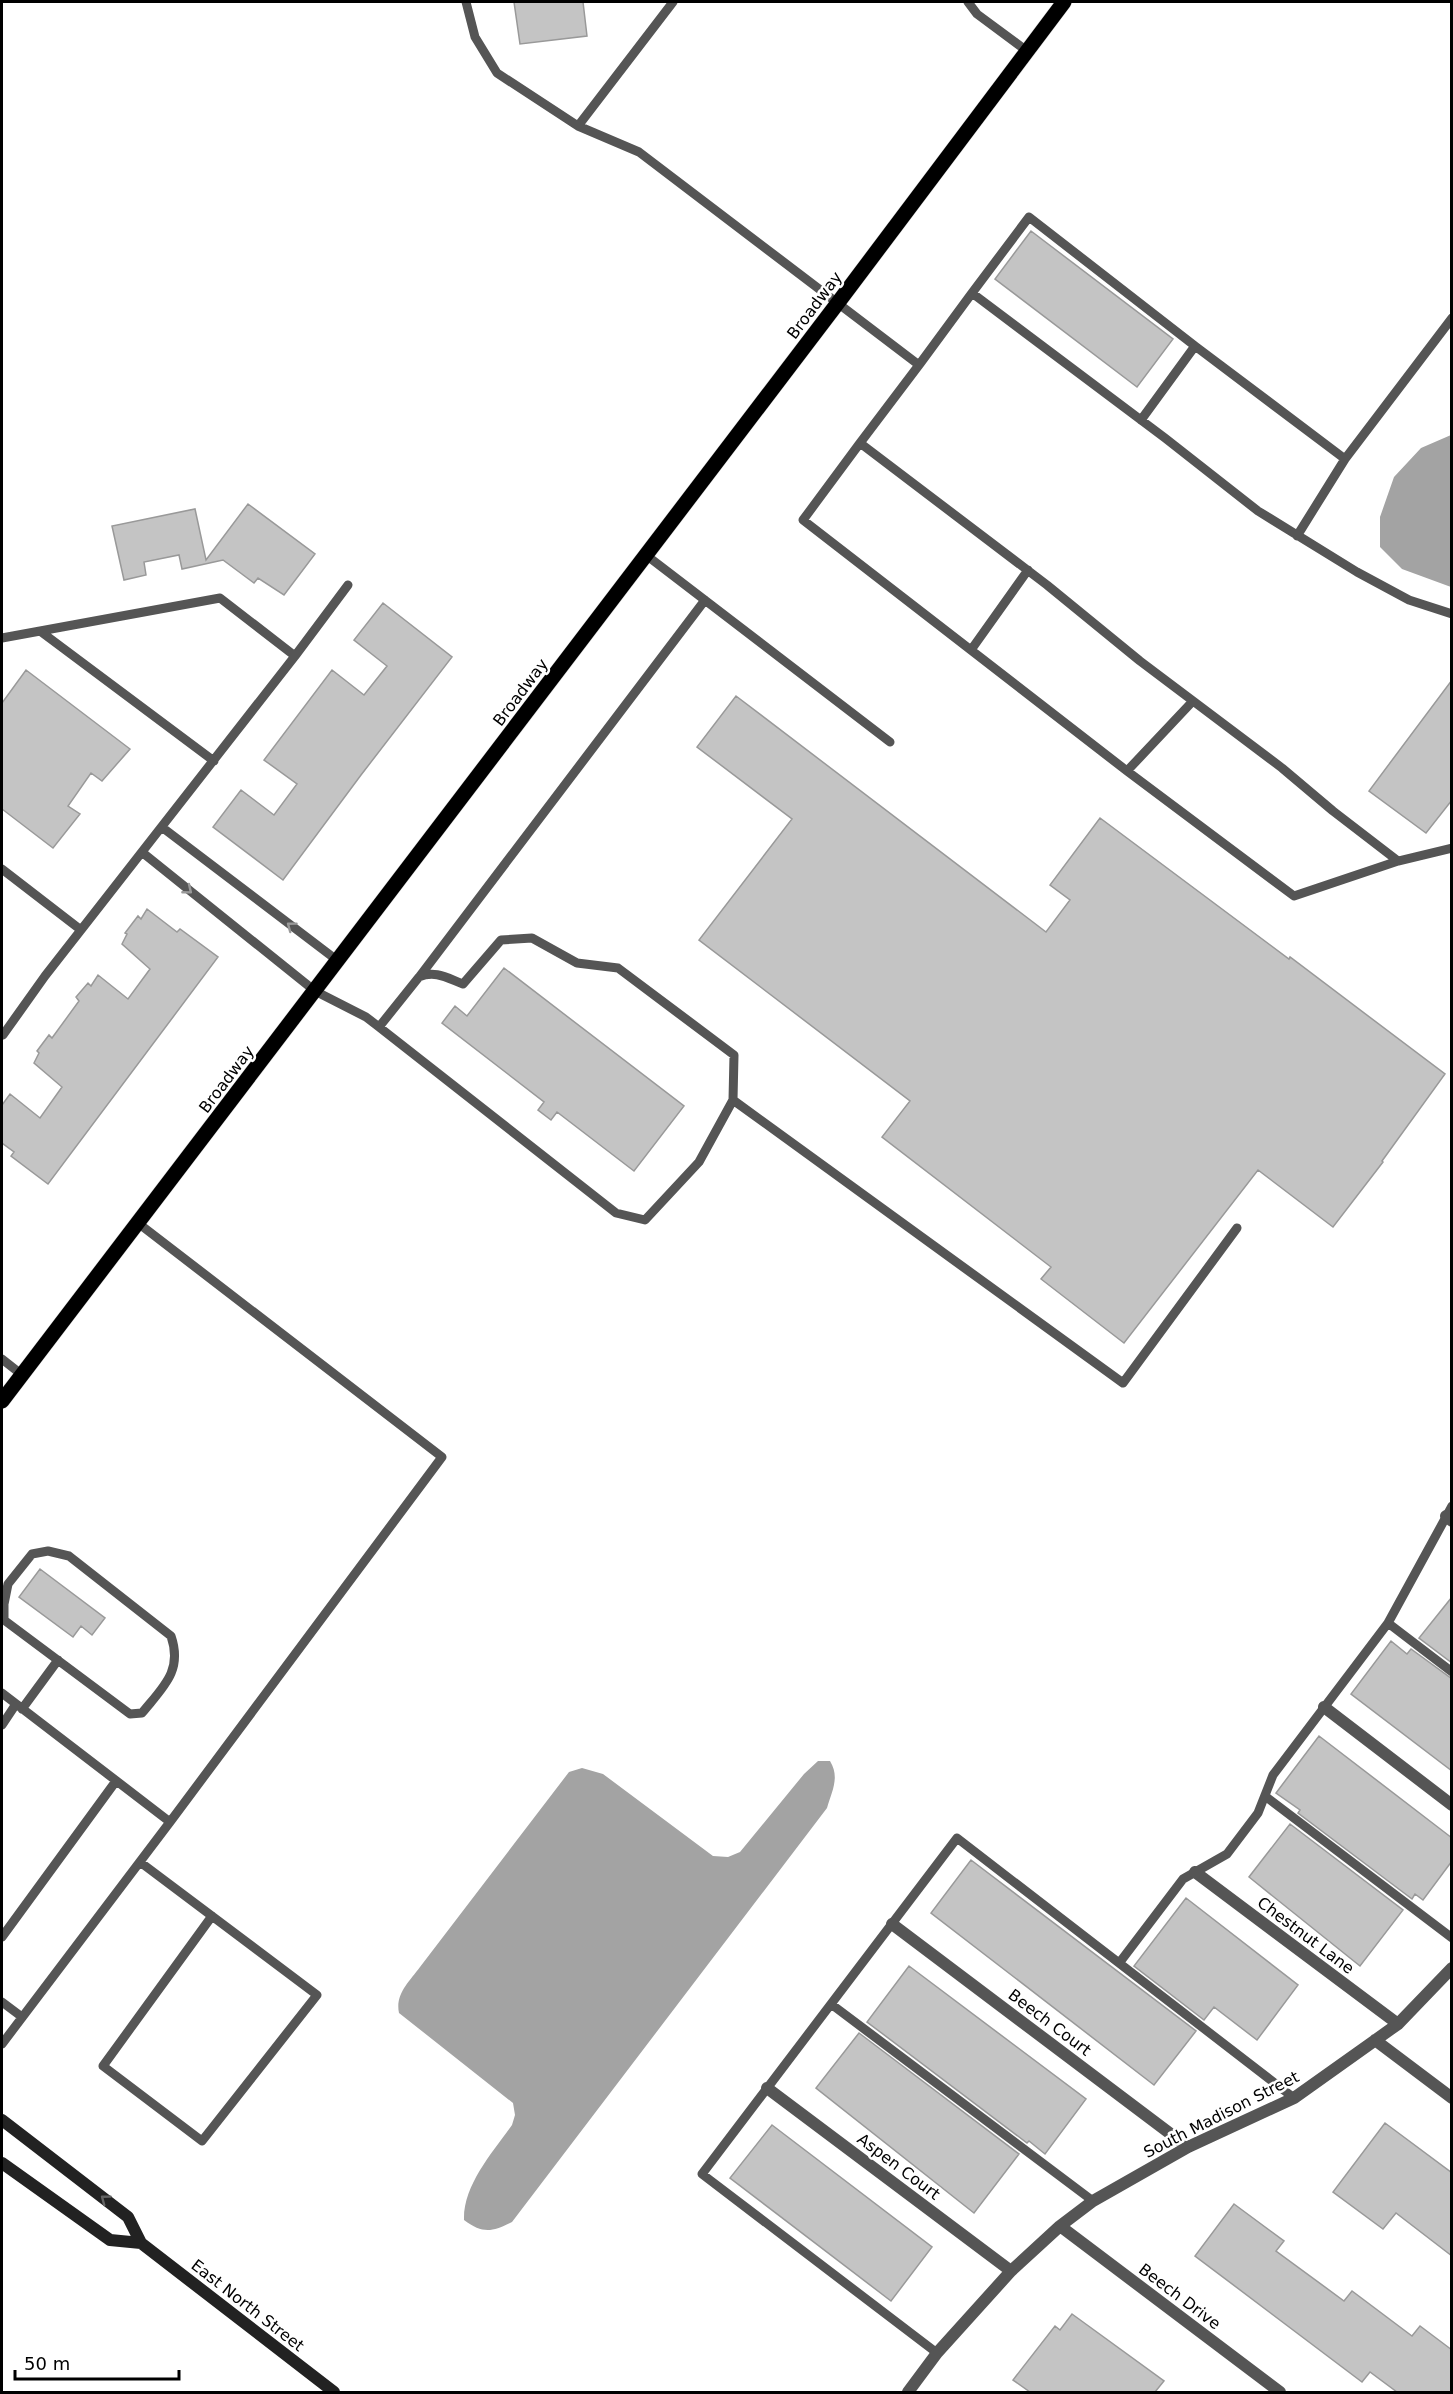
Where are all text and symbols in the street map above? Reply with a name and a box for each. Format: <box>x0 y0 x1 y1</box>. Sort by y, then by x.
street label: Broadway <box>783 268 846 343</box>
street label: Broadway <box>489 655 552 730</box>
one-way arrow <box>181 882 192 893</box>
one-way arrow <box>287 922 298 933</box>
street label: Broadway <box>195 1042 258 1117</box>
street label: Chestnut Lane <box>1254 1893 1358 1978</box>
street label: Beech Court <box>1005 1985 1095 2060</box>
street label: South Madison Street <box>1140 2067 1302 2162</box>
street label: Aspen Court <box>854 2129 944 2204</box>
one-way arrow <box>101 2195 112 2206</box>
street label: East North Street <box>187 2255 308 2355</box>
street label: Beech Drive <box>1135 2260 1224 2333</box>
scale bar <box>15 2343 178 2381</box>
text: 50 m <box>24 2353 70 2374</box>

